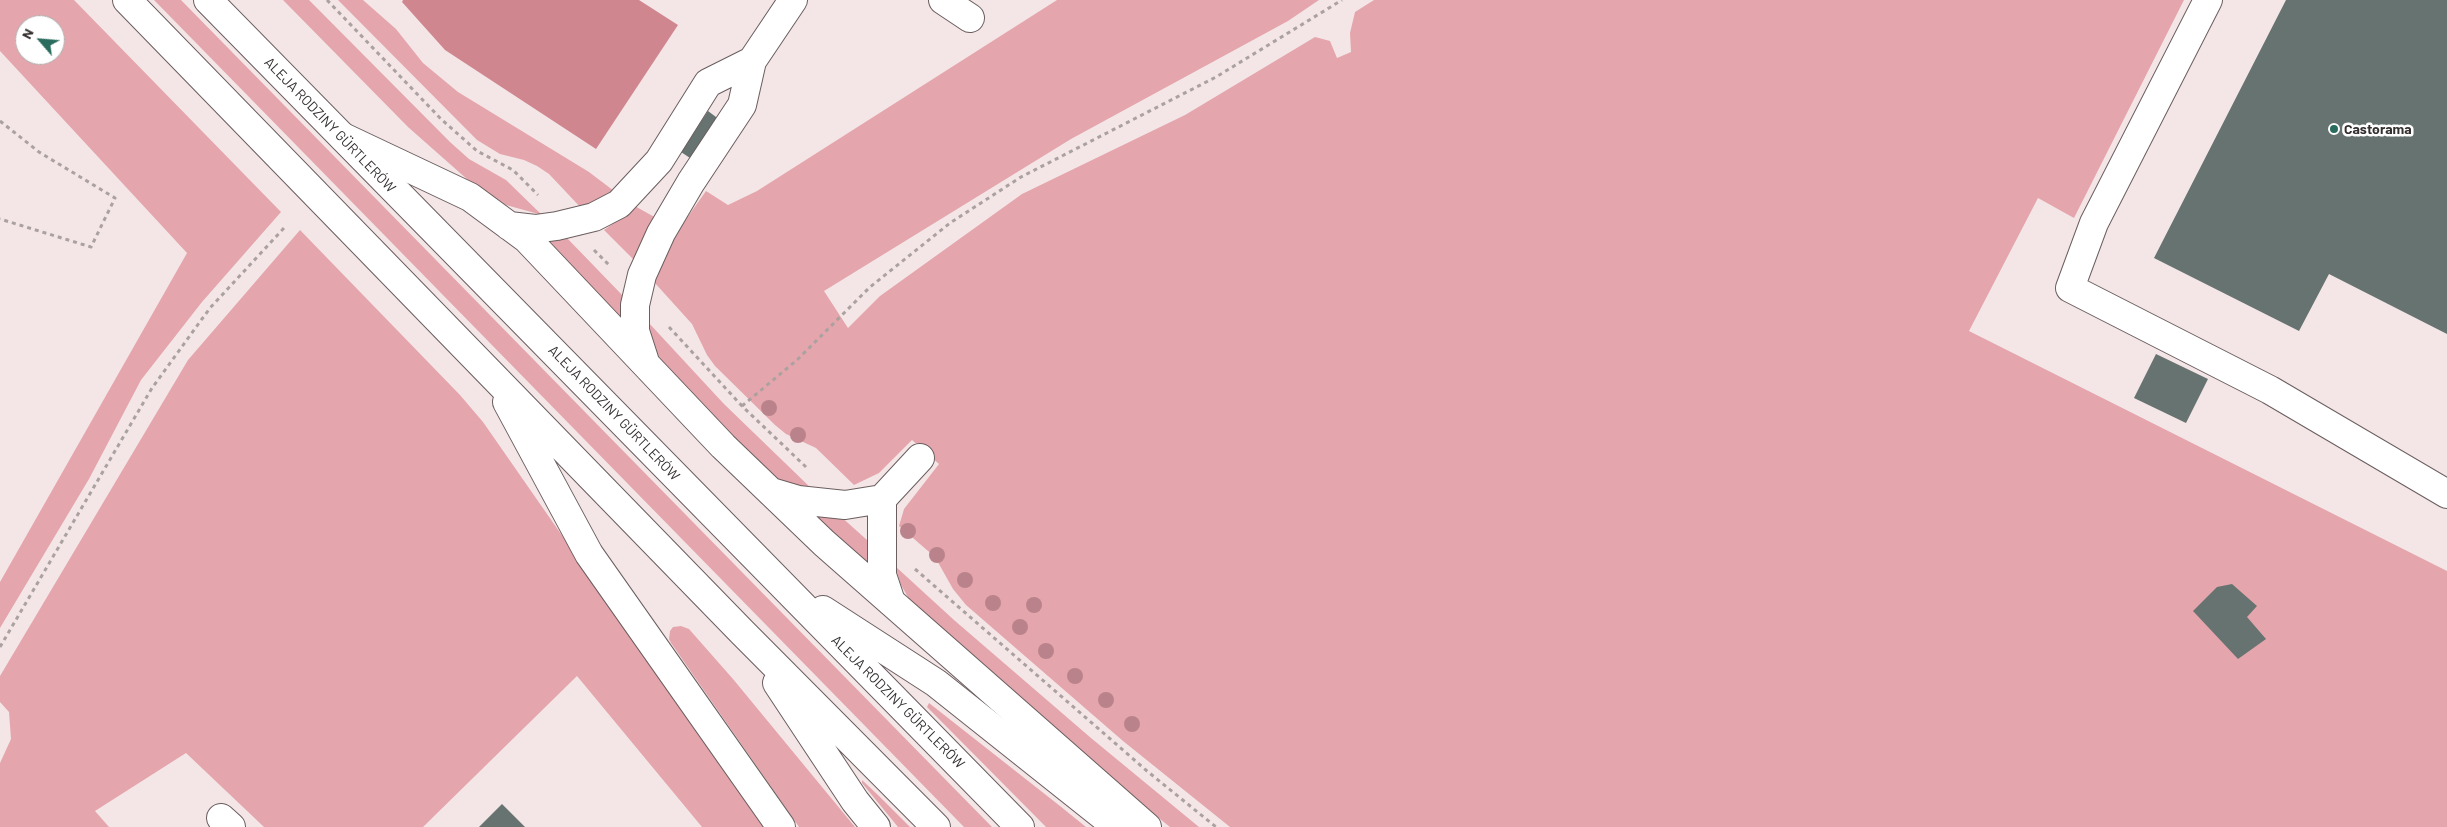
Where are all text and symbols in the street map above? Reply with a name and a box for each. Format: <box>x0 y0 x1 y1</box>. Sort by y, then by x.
north arrow <box>15 15 65 65</box>
text: N <box>17 25 37 41</box>
street label: ALEJA RODZINY GÜRTLERÓW <box>261 54 399 196</box>
place label: Castorama <box>2344 121 2412 137</box>
marker: Castorama <box>2328 123 2340 135</box>
street label: ALEJA RODZINY GÜRTLERÓW <box>545 342 683 484</box>
street label: ALEJA RODZINY GÜRTLERÓW <box>828 632 968 772</box>

